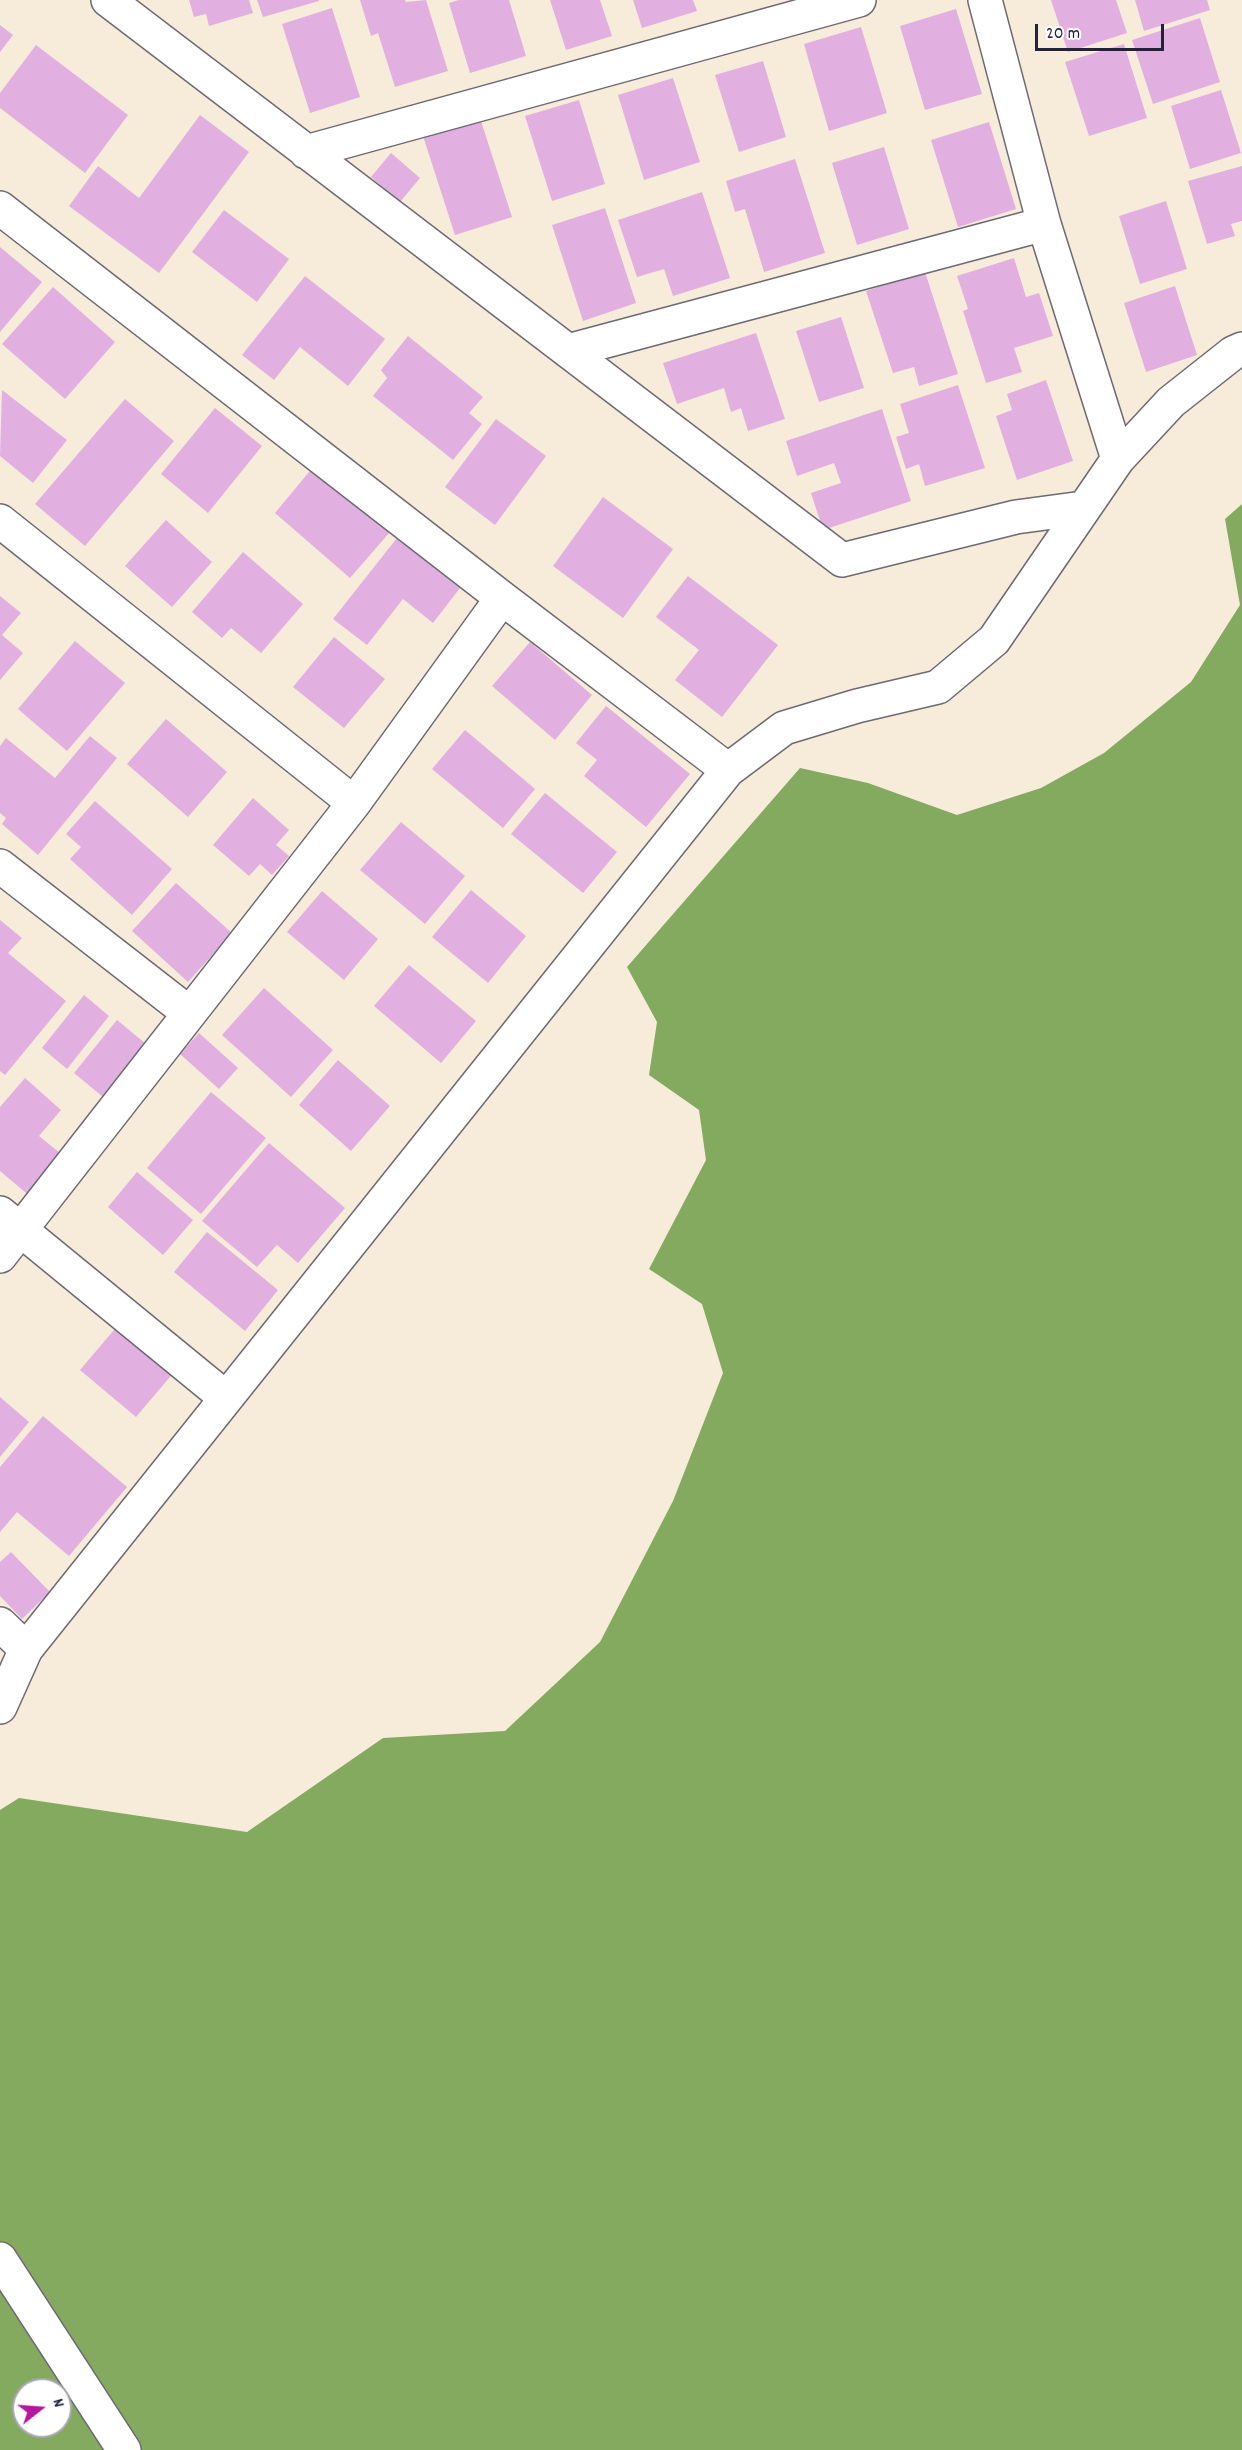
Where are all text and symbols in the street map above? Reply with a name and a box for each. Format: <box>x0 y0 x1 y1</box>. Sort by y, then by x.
scale bar <box>1038 12 1167 50</box>
text: 20 m <box>1046 22 1080 47</box>
north arrow <box>12 2378 72 2438</box>
text: N <box>46 2396 70 2410</box>

